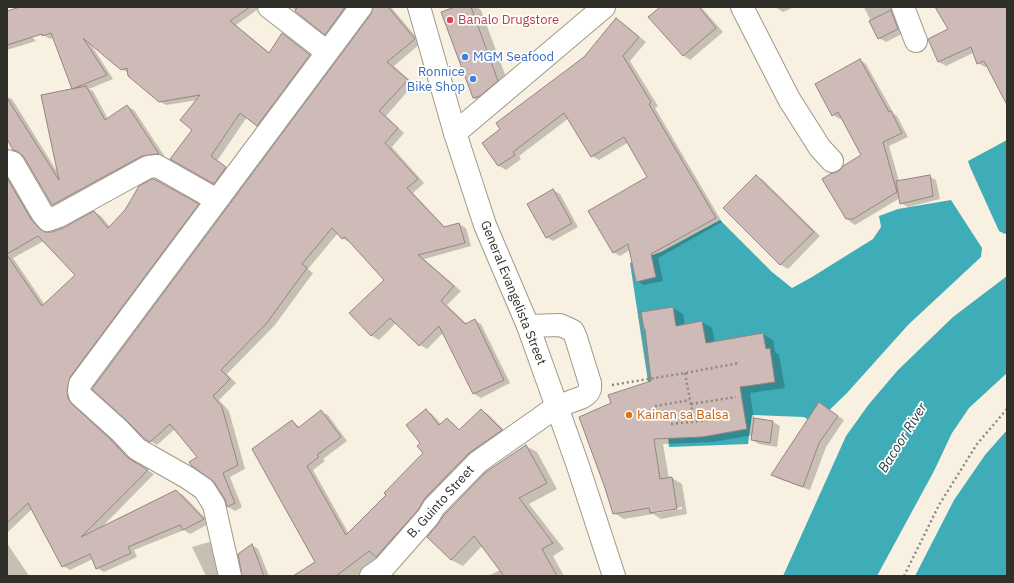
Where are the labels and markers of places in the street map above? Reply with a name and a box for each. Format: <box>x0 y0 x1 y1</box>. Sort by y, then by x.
place label: Banalo Drugstore <box>458 12 559 28</box>
marker: Banalo Drugstore <box>445 15 455 25</box>
place label: MGM Seafood <box>473 49 554 65</box>
marker: MGM Seafood <box>460 52 470 62</box>
place label: Ronnice Bike Shop <box>407 64 465 95</box>
marker: Ronnice Bike Shop <box>468 74 478 84</box>
place label: Kainan sa Balsa <box>637 407 729 423</box>
marker: Kainan sa Balsa <box>624 410 634 420</box>

